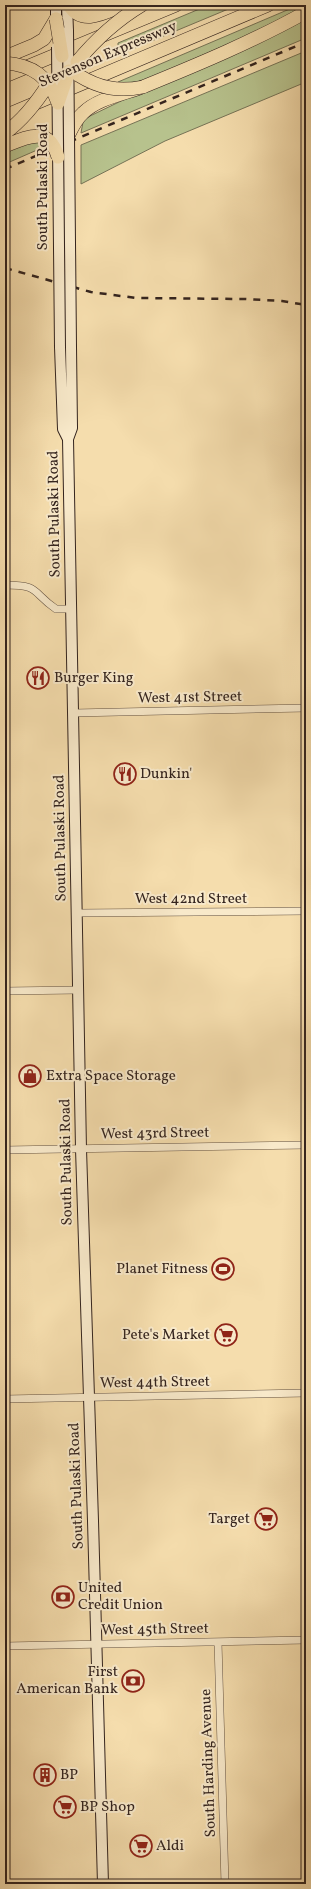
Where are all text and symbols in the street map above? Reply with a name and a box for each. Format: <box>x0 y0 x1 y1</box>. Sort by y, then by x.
street label: Stevenson Expressway <box>35 16 181 94</box>
street label: South Pulaski Road <box>33 123 54 251</box>
street label: South Pulaski Road <box>43 450 67 578</box>
restaurant icon: Burger King <box>25 665 51 691</box>
place label: Burger King <box>54 668 134 689</box>
street label: West 41st Street <box>138 687 242 709</box>
restaurant icon: Dunkin' <box>112 761 138 787</box>
place label: Dunkin' <box>140 764 192 785</box>
street label: South Pulaski Road <box>49 774 73 902</box>
street label: West 42nd Street <box>135 889 247 910</box>
shop icon: Extra Space Storage <box>17 1063 43 1089</box>
place label: Extra Space Storage <box>46 1066 176 1087</box>
street label: South Pulaski Road <box>55 1098 79 1226</box>
street label: West 43rd Street <box>100 1123 210 1145</box>
sports icon: Planet Fitness <box>210 1256 236 1282</box>
place label: Planet Fitness <box>116 1259 208 1280</box>
supermarket icon: Pete's Market <box>213 1322 239 1348</box>
place label: Pete's Market <box>122 1325 210 1346</box>
street label: West 44th Street <box>100 1372 210 1394</box>
street label: South Pulaski Road <box>64 1422 90 1550</box>
supermarket icon: Target <box>253 1506 279 1532</box>
place label: Target <box>208 1509 250 1530</box>
place label: United Credit Union <box>78 1578 163 1616</box>
bank icon: United Credit Union <box>50 1584 76 1610</box>
street label: West 45th Street <box>101 1619 209 1641</box>
place label: First American Bank <box>16 1662 118 1700</box>
bank icon: First American Bank <box>120 1668 146 1694</box>
street label: South Harding Avenue <box>196 1688 222 1838</box>
building icon: BP <box>32 1762 58 1788</box>
place label: BP <box>60 1765 78 1786</box>
supermarket icon: BP Shop <box>52 1794 78 1820</box>
place label: BP Shop <box>80 1797 135 1818</box>
supermarket icon: Aldi <box>128 1833 154 1859</box>
place label: Aldi <box>156 1836 184 1857</box>

